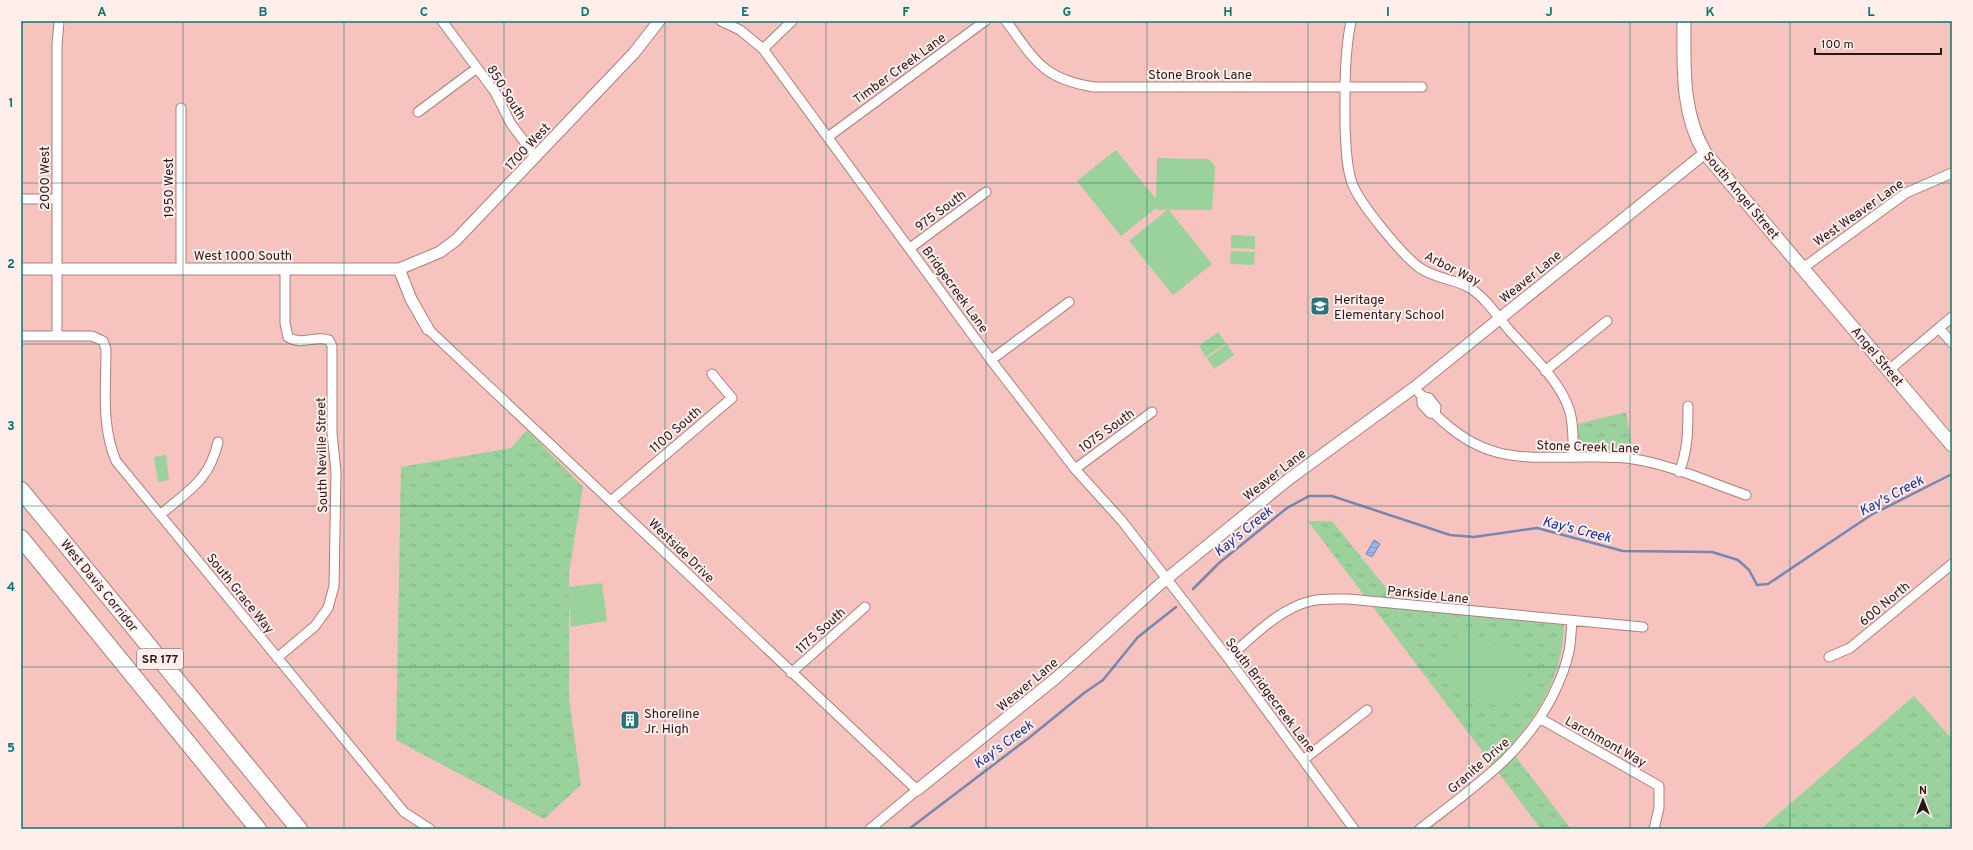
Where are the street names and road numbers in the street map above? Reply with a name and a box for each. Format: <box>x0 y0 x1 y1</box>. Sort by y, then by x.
street label: Timber Creek Lane <box>851 31 950 109</box>
street label: 850 South <box>482 63 528 123</box>
street label: Stone Brook Lane <box>1148 68 1252 84</box>
street label: 1700 West <box>502 120 554 174</box>
street label: 2000 West <box>38 146 54 210</box>
street label: South Angel Street <box>1699 149 1782 243</box>
street label: 1950 West <box>162 158 178 218</box>
street label: West Weaver Lane <box>1811 177 1907 251</box>
street label: 975 South <box>913 187 970 236</box>
street label: Bridgecreek Lane <box>918 244 991 336</box>
street label: Weaver Lane <box>1497 248 1565 307</box>
street label: West 1000 South <box>194 249 292 265</box>
street label: Arbor Way <box>1421 249 1483 291</box>
street label: Angel Street <box>1847 324 1906 390</box>
street label: South Neville Street <box>314 397 332 513</box>
street label: 1100 South <box>647 404 706 457</box>
street label: 1075 South <box>1076 406 1138 457</box>
street label: Stone Creek Lane <box>1536 438 1640 458</box>
street label: Weaver Lane <box>1241 446 1310 505</box>
street label: Westside Drive <box>644 516 717 587</box>
street label: West Davis Corridor <box>56 537 141 636</box>
street label: South Grace Way <box>202 551 277 638</box>
street label: 600 North <box>1857 579 1914 630</box>
street label: Parkside Lane <box>1386 584 1469 608</box>
street label: 1175 South <box>793 605 850 658</box>
street label: South Bridgecreek Lane <box>1221 635 1318 757</box>
road number: SR 177 <box>137 649 183 669</box>
street label: Weaver Lane <box>994 655 1062 716</box>
street label: Larchmont Way <box>1562 714 1649 772</box>
street label: Granite Drive <box>1445 735 1514 798</box>

